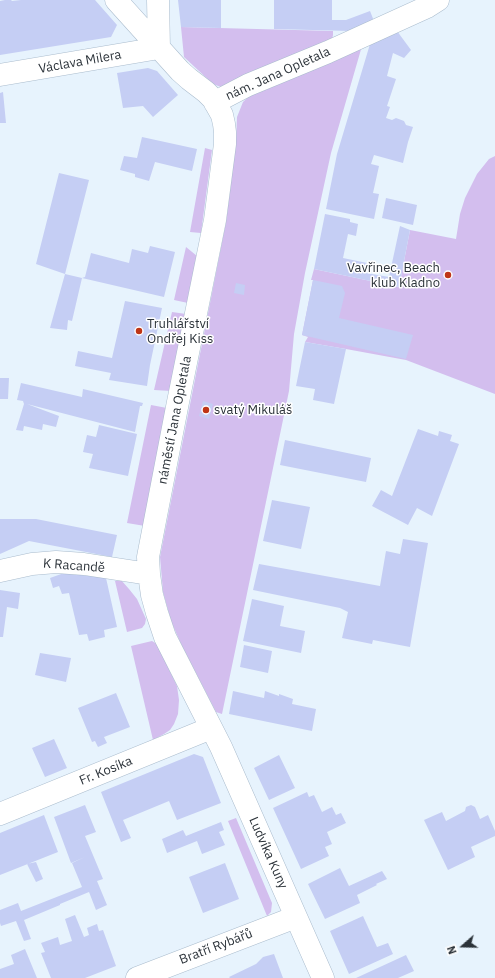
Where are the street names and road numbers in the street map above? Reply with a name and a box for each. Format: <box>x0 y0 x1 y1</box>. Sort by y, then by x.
street label: nám. Jana Opletala <box>223 44 333 104</box>
street label: Václava Milera <box>37 47 123 77</box>
street label: náměstí Jana Opletala <box>155 355 195 485</box>
street label: K Racandě <box>43 556 105 576</box>
street label: Fr. Kosíka <box>77 753 135 789</box>
street label: Ludvíka Kuny <box>245 815 291 891</box>
street label: Bratří Rybářů <box>177 926 255 968</box>

